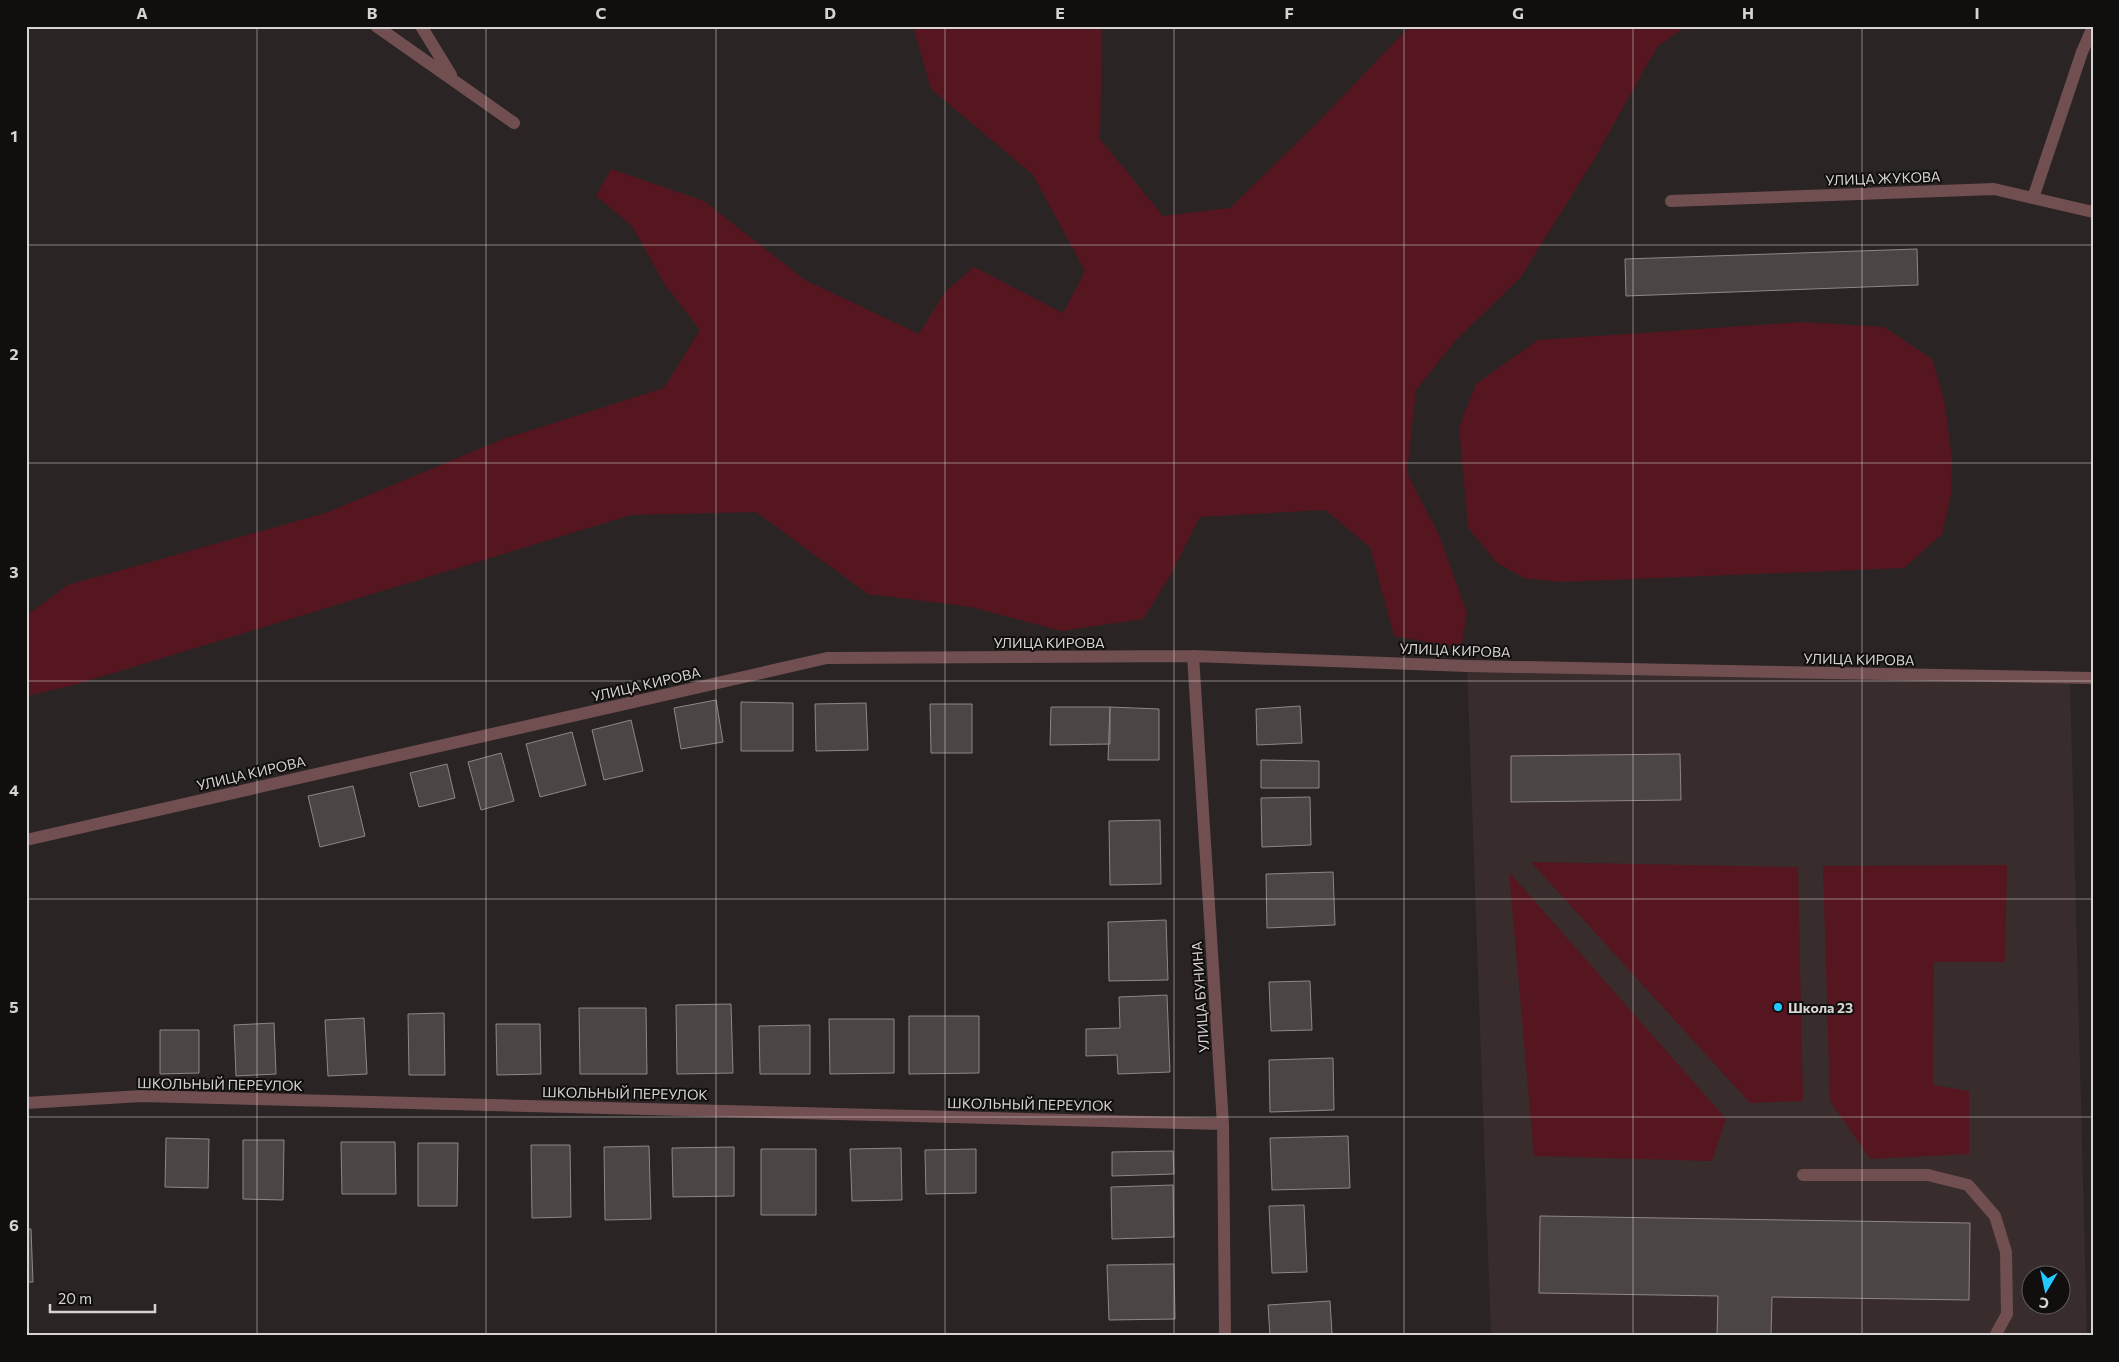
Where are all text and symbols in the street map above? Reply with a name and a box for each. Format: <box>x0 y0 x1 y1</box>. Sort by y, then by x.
text: A <box>136 3 148 22</box>
text: B <box>367 3 378 22</box>
text: C <box>596 3 607 22</box>
text: D <box>824 3 836 22</box>
text: E <box>1055 3 1065 22</box>
text: F <box>1284 3 1294 22</box>
text: G <box>1512 3 1524 22</box>
text: H <box>1742 3 1754 22</box>
text: I <box>1974 3 1980 22</box>
text: 1 <box>10 126 18 145</box>
street label: УЛИЦА ЖУКОВА <box>1825 167 1941 189</box>
text: 2 <box>9 344 19 363</box>
text: 3 <box>9 562 19 581</box>
street label: УЛИЦА КИРОВА <box>993 634 1105 651</box>
street label: УЛИЦА КИРОВА <box>1399 640 1511 660</box>
street label: УЛИЦА КИРОВА <box>1803 650 1915 668</box>
street label: УЛИЦА КИРОВА <box>590 663 702 705</box>
street label: УЛИЦА КИРОВА <box>195 752 307 794</box>
text: 4 <box>9 780 19 799</box>
street label: УЛИЦА БУНИНА <box>1188 941 1212 1053</box>
text: 5 <box>9 997 19 1016</box>
place label: Школа 23 <box>1788 999 1853 1016</box>
marker: Школа 23 <box>1772 1001 1784 1013</box>
street label: ШКОЛЬНЫЙ ПЕРЕУЛОК <box>137 1074 303 1094</box>
street label: ШКОЛЬНЫЙ ПЕРЕУЛОК <box>542 1083 708 1103</box>
street label: ШКОЛЬНЫЙ ПЕРЕУЛОК <box>947 1094 1113 1114</box>
text: 6 <box>9 1215 19 1234</box>
north arrow <box>2022 1264 2072 1314</box>
scale bar <box>50 1282 155 1314</box>
text: 20 m <box>58 1289 92 1307</box>
text: С <box>2038 1294 2050 1312</box>

